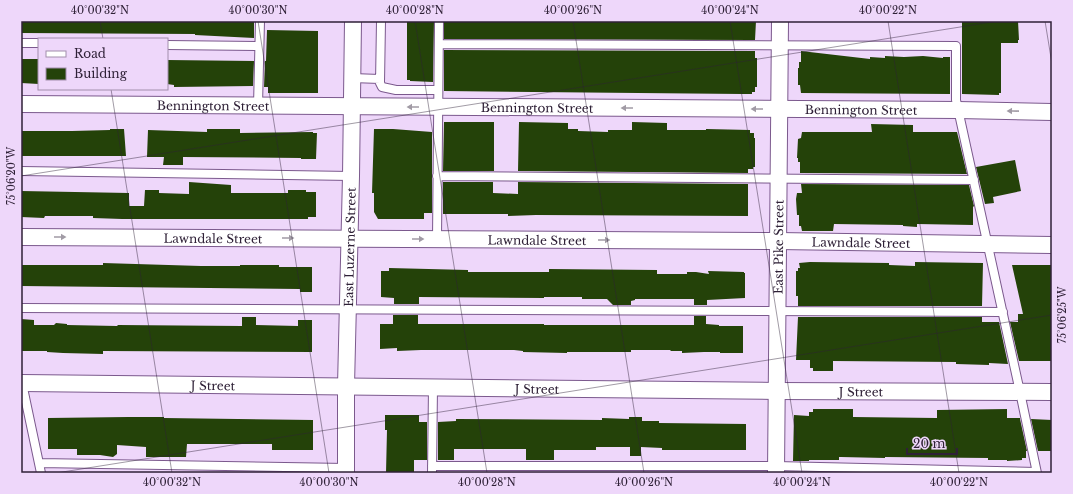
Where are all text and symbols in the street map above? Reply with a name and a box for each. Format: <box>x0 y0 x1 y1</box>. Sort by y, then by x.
text: 40°00'32"N <box>71 4 129 17</box>
text: 40°00'30"N <box>229 4 287 17</box>
text: 40°00'28"N <box>386 4 444 17</box>
text: 40°00'26"N <box>544 4 602 17</box>
text: 40°00'24"N <box>701 4 759 17</box>
text: 40°00'22"N <box>859 4 917 17</box>
legend <box>38 38 168 90</box>
text: Road <box>74 46 106 61</box>
text: Building <box>74 66 128 81</box>
street label: Bennington Street <box>157 97 270 113</box>
street label: Bennington Street <box>481 99 594 115</box>
street label: Bennington Street <box>805 102 918 117</box>
one-way arrow <box>406 104 419 110</box>
one-way arrow <box>620 105 633 111</box>
one-way arrow <box>750 106 763 112</box>
one-way arrow <box>1006 108 1019 114</box>
text: 75°06'20"W <box>5 147 18 205</box>
street label: East Luzerne Street <box>340 187 358 307</box>
street label: East Pike Street <box>770 199 786 294</box>
street label: Lawndale Street <box>164 230 263 246</box>
street label: Lawndale Street <box>488 232 587 247</box>
one-way arrow <box>54 234 67 240</box>
street label: Lawndale Street <box>811 234 911 250</box>
one-way arrow <box>282 235 295 241</box>
one-way arrow <box>412 236 425 242</box>
one-way arrow <box>598 237 611 243</box>
text: 75°06'25"W <box>1056 286 1069 344</box>
street label: J Street <box>189 377 236 393</box>
street label: J Street <box>513 381 560 396</box>
street label: J Street <box>837 384 884 399</box>
scale bar <box>907 430 957 456</box>
text: 20 m <box>913 436 945 451</box>
text: 40°00'32"N <box>143 476 201 489</box>
text: 40°00'30"N <box>300 476 358 489</box>
text: 40°00'28"N <box>458 476 516 489</box>
text: 40°00'26"N <box>615 476 673 489</box>
text: 40°00'24"N <box>773 476 831 489</box>
text: 40°00'22"N <box>930 476 988 489</box>

